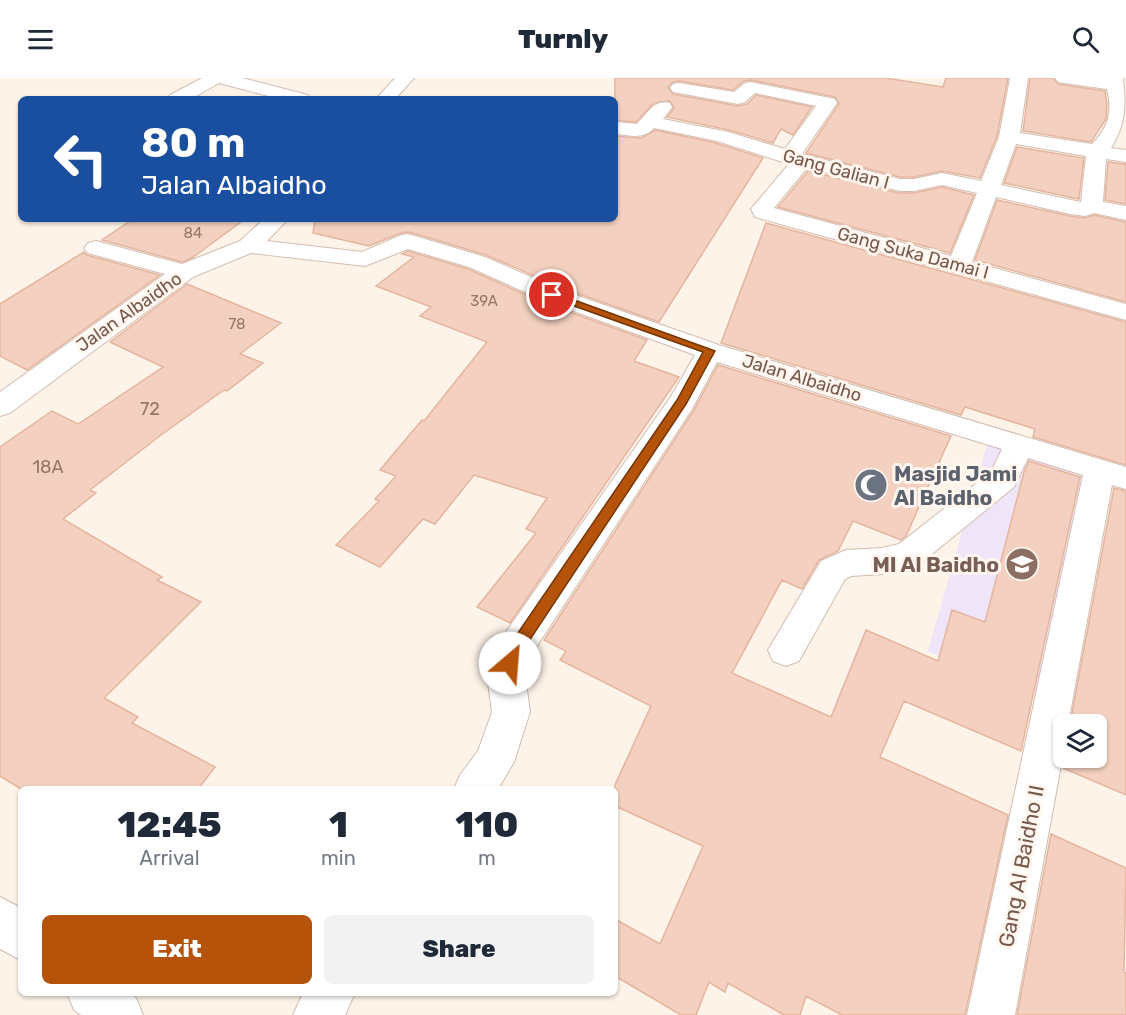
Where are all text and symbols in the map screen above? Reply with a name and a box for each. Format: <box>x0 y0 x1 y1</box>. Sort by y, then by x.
icon: menu <box>24 23 57 56</box>
text: Turnly <box>518 23 608 55</box>
icon: search <box>1069 23 1102 56</box>
text: 80 m <box>141 118 245 168</box>
icon: left <box>42 120 120 198</box>
street label: Gang Galian I <box>780 144 892 194</box>
text: Jalan Albaidho <box>141 169 327 201</box>
street label: Gang Suka Damai I <box>835 222 991 284</box>
house number: 84 <box>184 224 202 242</box>
street label: Jalan Albaidho <box>72 267 186 357</box>
pin <box>526 269 577 320</box>
icon: arrive <box>535 278 568 311</box>
house number: 39A <box>470 292 498 310</box>
house number: 78 <box>228 315 246 333</box>
street label: Jalan Albaidho <box>740 349 864 407</box>
house number: 72 <box>140 398 160 420</box>
house number: 18A <box>32 456 64 478</box>
place label: Masjid Jami Al Baidho <box>894 461 1017 510</box>
mosque icon: Masjid Jami Al Baidho <box>853 467 889 503</box>
school or university icon: MI Al Baidho <box>1004 546 1040 582</box>
place label: MI Al Baidho <box>872 552 999 577</box>
position arrow <box>478 631 542 695</box>
map controls <box>1053 714 1107 768</box>
button: layers <box>1053 714 1107 768</box>
street label: Gang Al Baidho II <box>993 783 1049 949</box>
text: 12:45 <box>118 803 222 846</box>
text: 1 <box>329 803 348 846</box>
text: 110 <box>455 803 518 846</box>
text: Arrival <box>140 846 200 870</box>
text: min <box>321 846 356 870</box>
text: m <box>478 846 496 870</box>
button: Exit <box>42 915 312 984</box>
button: Share <box>324 915 594 984</box>

